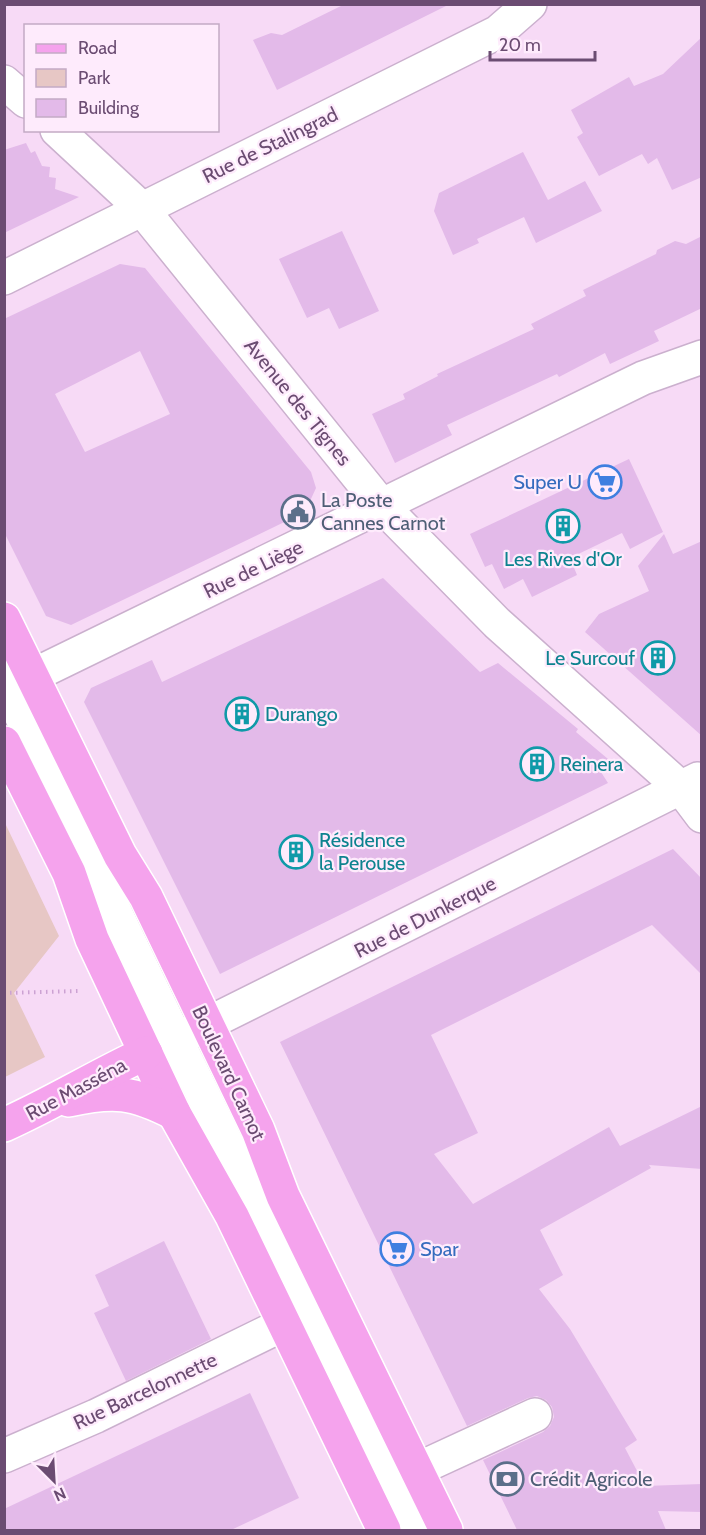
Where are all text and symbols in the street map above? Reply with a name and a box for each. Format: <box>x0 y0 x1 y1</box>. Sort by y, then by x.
legend <box>24 24 219 132</box>
scale bar <box>490 24 595 62</box>
text: 20 m <box>499 34 541 56</box>
text: Road <box>78 37 117 59</box>
text: Park <box>78 67 111 89</box>
text: Building <box>78 97 140 119</box>
street label: Rue de Stalingrad <box>198 102 342 188</box>
street label: Avenue des Tignes <box>239 334 357 470</box>
supermarket icon: Super U <box>587 464 623 500</box>
place label: Super U <box>513 470 582 494</box>
place label: La Poste Cannes Carnot <box>321 488 446 535</box>
public building icon: La Poste Cannes Carnot <box>280 494 316 530</box>
building icon: Les Rives d'Or <box>545 508 581 544</box>
street label: Rue de Liège <box>199 535 307 603</box>
place label: Les Rives d'Or <box>504 547 623 571</box>
building icon: Le Surcouf <box>640 640 676 676</box>
place label: Le Surcouf <box>545 646 635 670</box>
building icon: Durango <box>224 696 260 732</box>
place label: Durango <box>265 702 338 726</box>
building icon: Reinera <box>519 746 555 782</box>
place label: Reinera <box>560 752 624 776</box>
place label: Résidence la Perouse <box>319 828 405 875</box>
building icon: Résidence la Perouse <box>278 834 314 870</box>
street label: Rue de Dunkerque <box>350 871 500 963</box>
street label: Boulevard Carnot <box>187 1002 271 1145</box>
street label: Rue Masséna <box>22 1052 131 1125</box>
supermarket icon: Spar <box>379 1231 415 1267</box>
place label: Spar <box>420 1237 459 1261</box>
street label: Rue Barcelonnette <box>69 1347 221 1435</box>
north arrow <box>24 1451 84 1511</box>
bank icon: Crédit Agricole <box>489 1461 525 1497</box>
place label: Crédit Agricole <box>530 1467 653 1491</box>
text: N <box>51 1483 69 1505</box>

